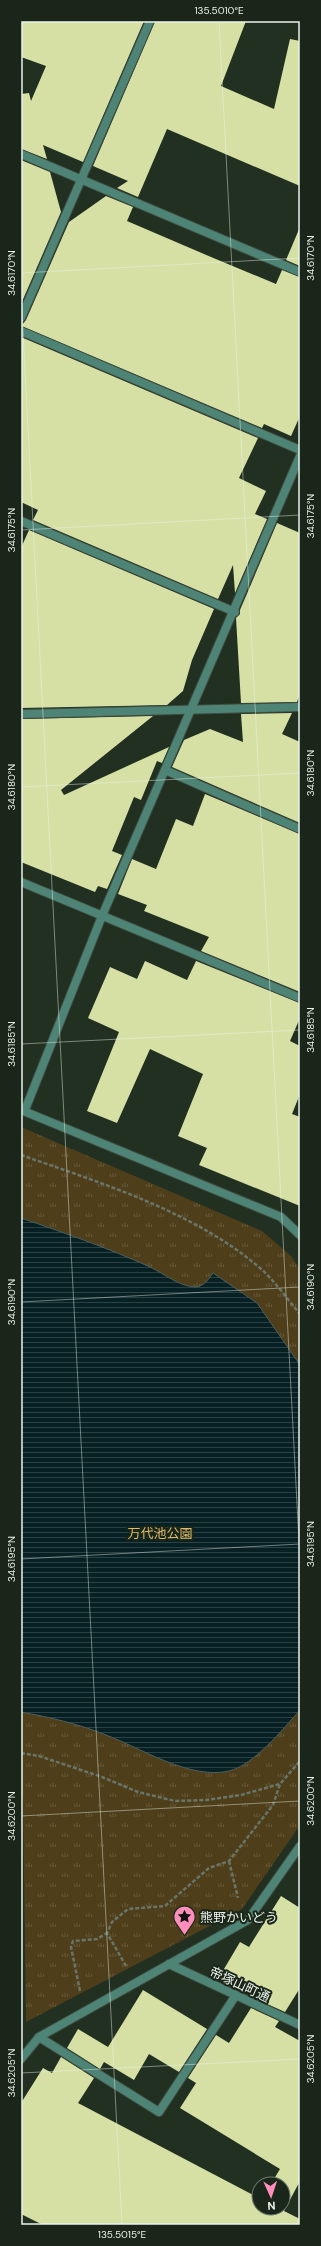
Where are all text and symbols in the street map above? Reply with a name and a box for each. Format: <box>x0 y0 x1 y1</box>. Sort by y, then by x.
text: 135.5010°E <box>194 4 244 17</box>
text: 34.6170°N <box>304 235 317 281</box>
text: 34.6170°N <box>5 250 18 296</box>
text: 34.6175°N <box>304 494 317 538</box>
text: 34.6175°N <box>5 508 18 552</box>
text: 34.6180°N <box>304 750 317 796</box>
text: 34.6180°N <box>5 764 18 810</box>
text: 34.6185°N <box>304 1007 317 1053</box>
text: 34.6185°N <box>5 1021 18 1067</box>
text: 34.6190°N <box>304 1264 317 1310</box>
text: 34.6190°N <box>5 1279 18 1325</box>
text: 34.6195°N <box>304 1521 317 1567</box>
park label: 万代池公園 <box>127 1525 193 1542</box>
text: 34.6195°N <box>5 1536 18 1582</box>
text: 34.6200°N <box>304 1776 317 1826</box>
text: 34.6200°N <box>5 1791 18 1841</box>
place icon: 熊野かいどう <box>171 1904 197 1937</box>
place label: 熊野かいどう <box>200 1909 278 1926</box>
street label: 帝塚山町通 <box>207 1963 273 2006</box>
text: 34.6205°N <box>304 2035 317 2083</box>
text: 34.6205°N <box>5 2049 18 2097</box>
north arrow <box>251 2176 291 2216</box>
text: N <box>267 2199 276 2213</box>
text: 135.5015°E <box>98 2228 147 2241</box>

